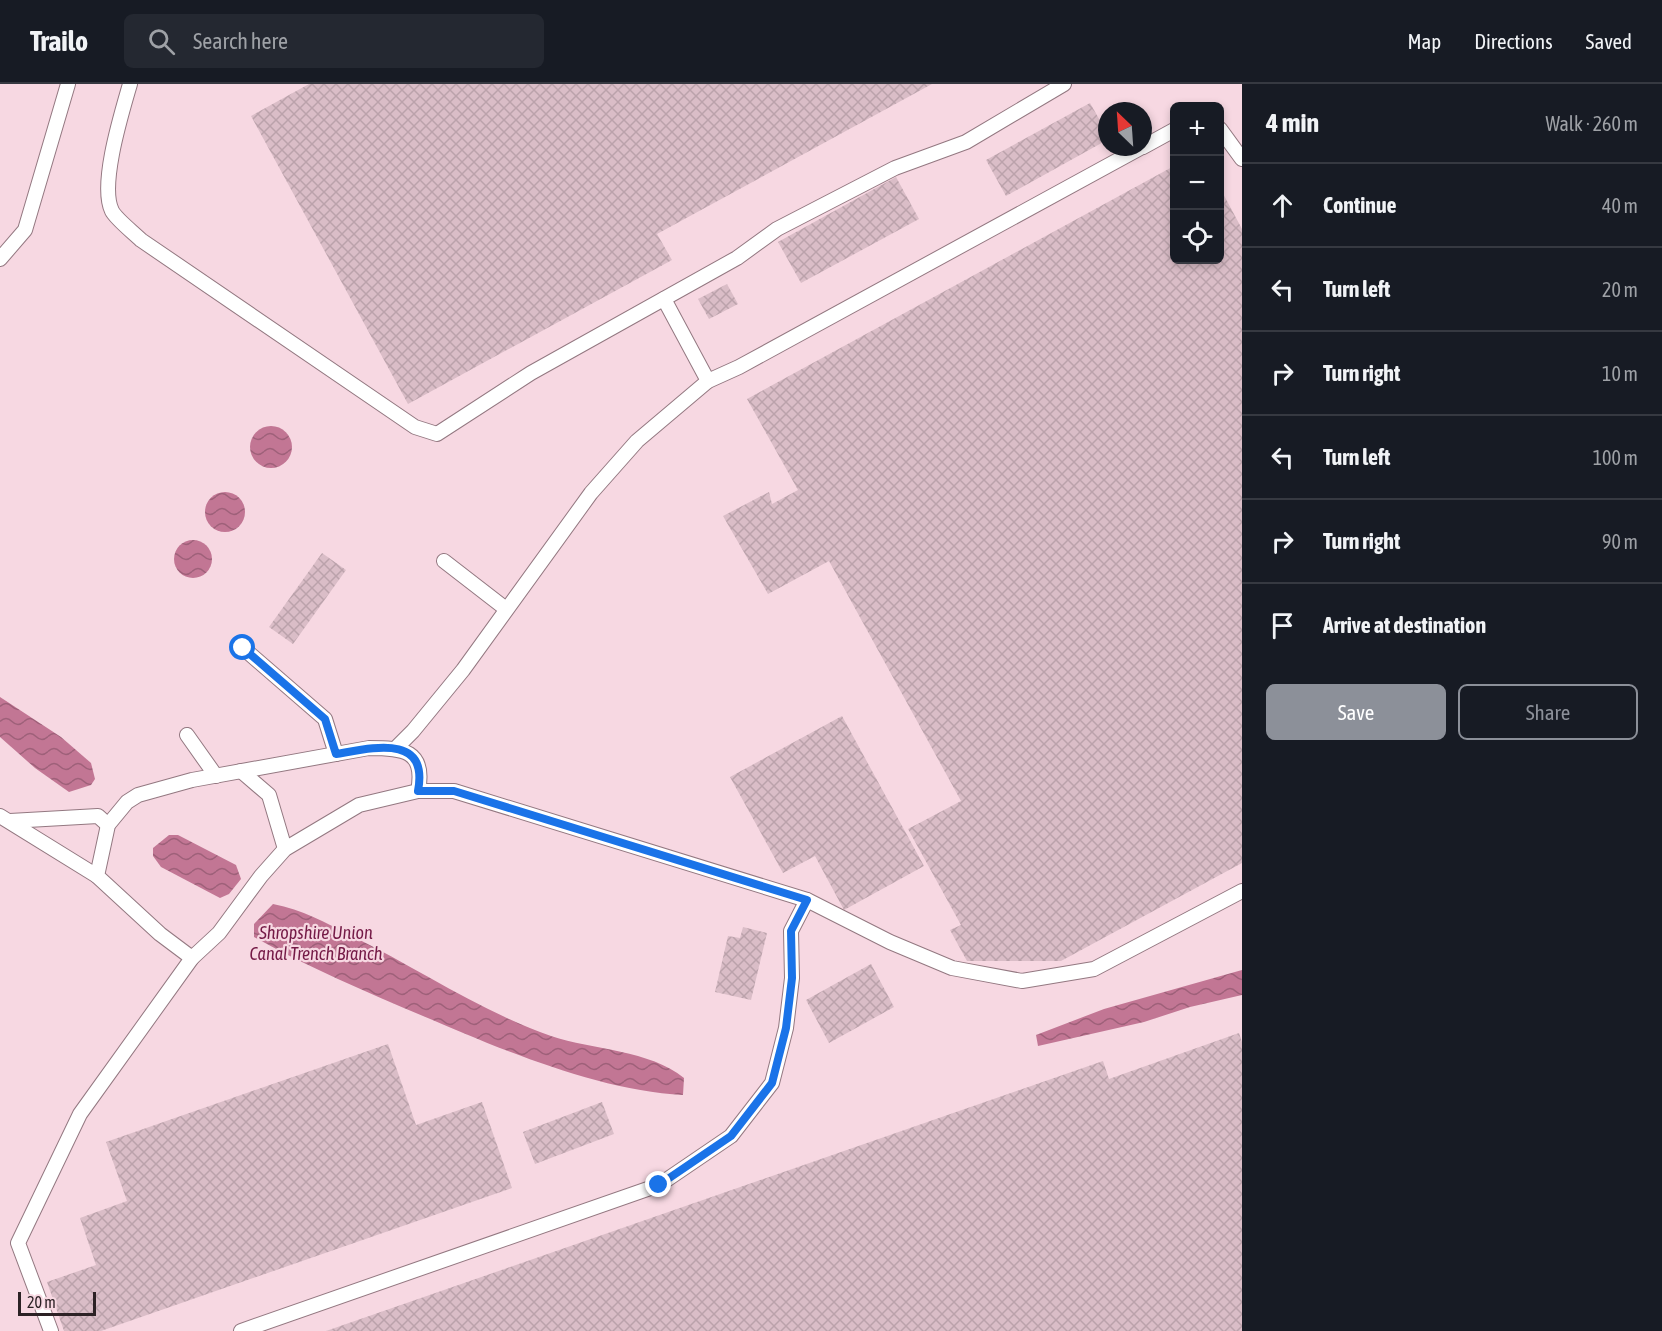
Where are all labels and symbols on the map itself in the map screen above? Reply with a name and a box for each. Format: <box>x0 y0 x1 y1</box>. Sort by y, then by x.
north arrow <box>1098 102 1152 156</box>
route start <box>229 634 255 660</box>
water label: Shropshire Union Canal Trench Branch <box>250 922 383 964</box>
route end <box>645 1171 671 1197</box>
scale bar <box>18 1289 96 1316</box>

